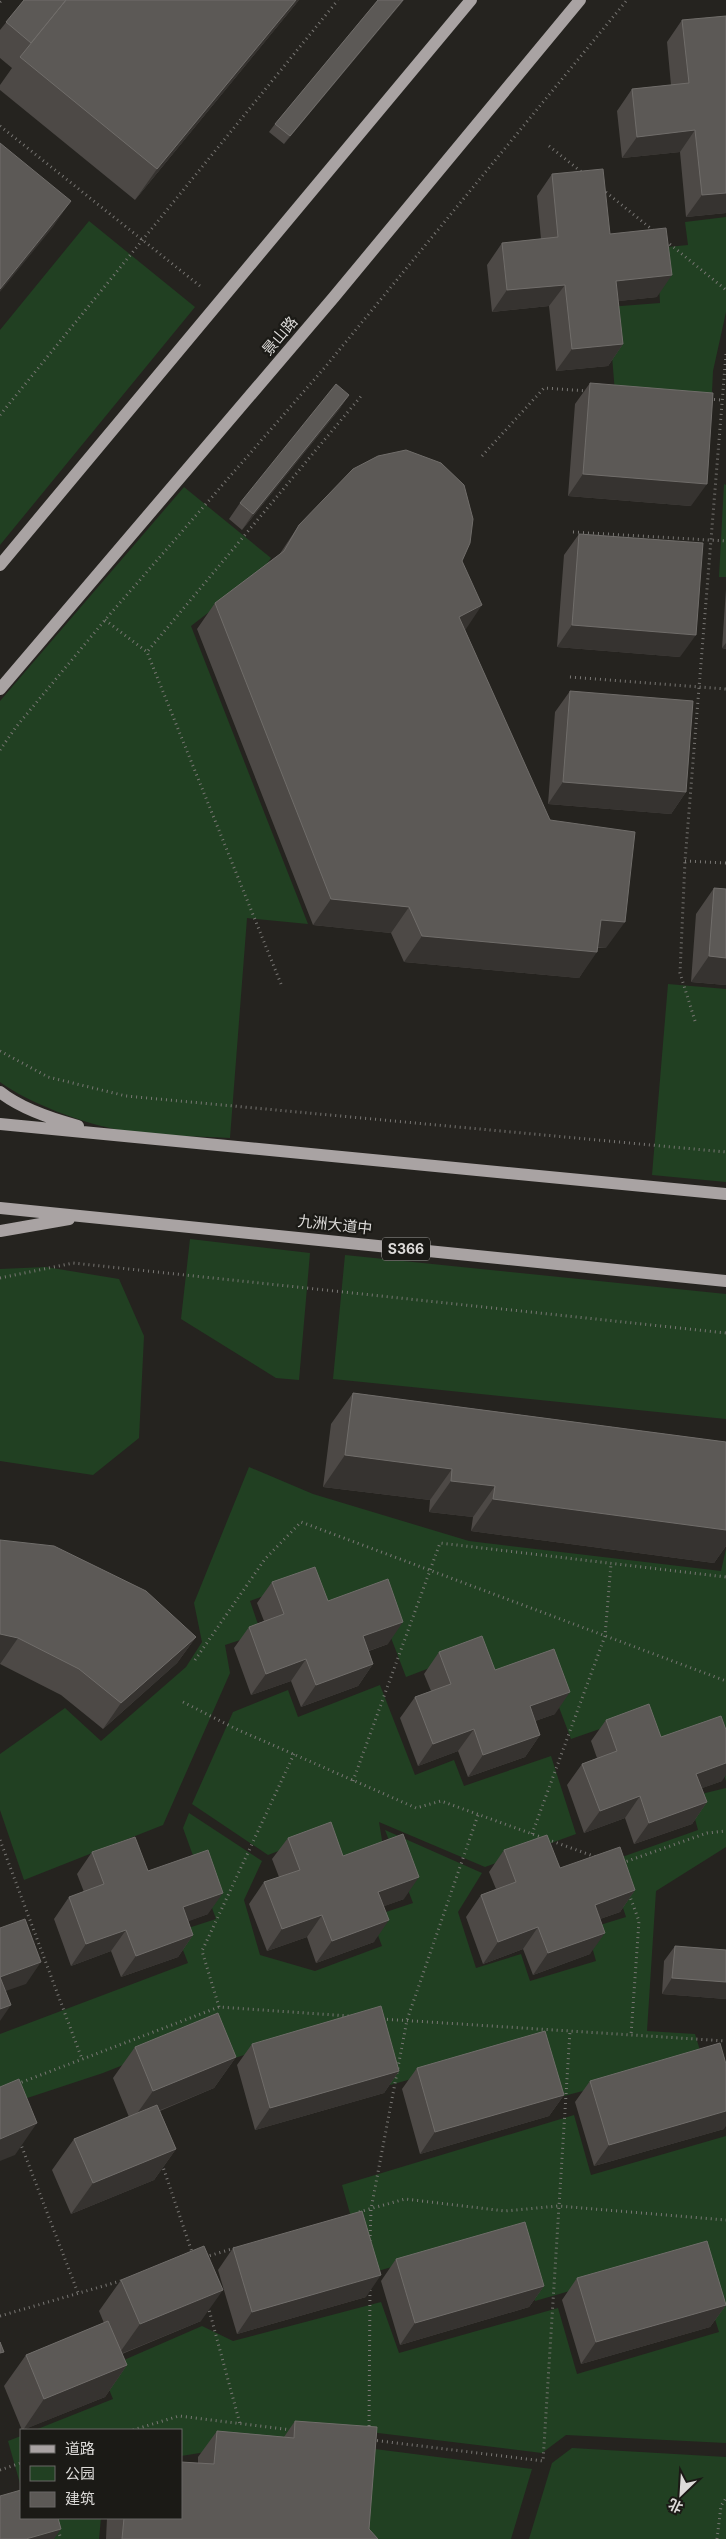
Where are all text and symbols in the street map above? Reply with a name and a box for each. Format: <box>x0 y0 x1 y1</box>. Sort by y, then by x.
street label: 景山路 <box>258 312 301 359</box>
street label: 九洲大道中 <box>297 1211 373 1238</box>
road number: S366 <box>382 1238 430 1260</box>
legend <box>20 2429 182 2519</box>
text: 道路 <box>65 2439 95 2458</box>
text: 公园 <box>65 2464 95 2483</box>
north arrow <box>656 2469 706 2519</box>
text: 建筑 <box>65 2489 95 2508</box>
text: 北 <box>665 2496 685 2517</box>

